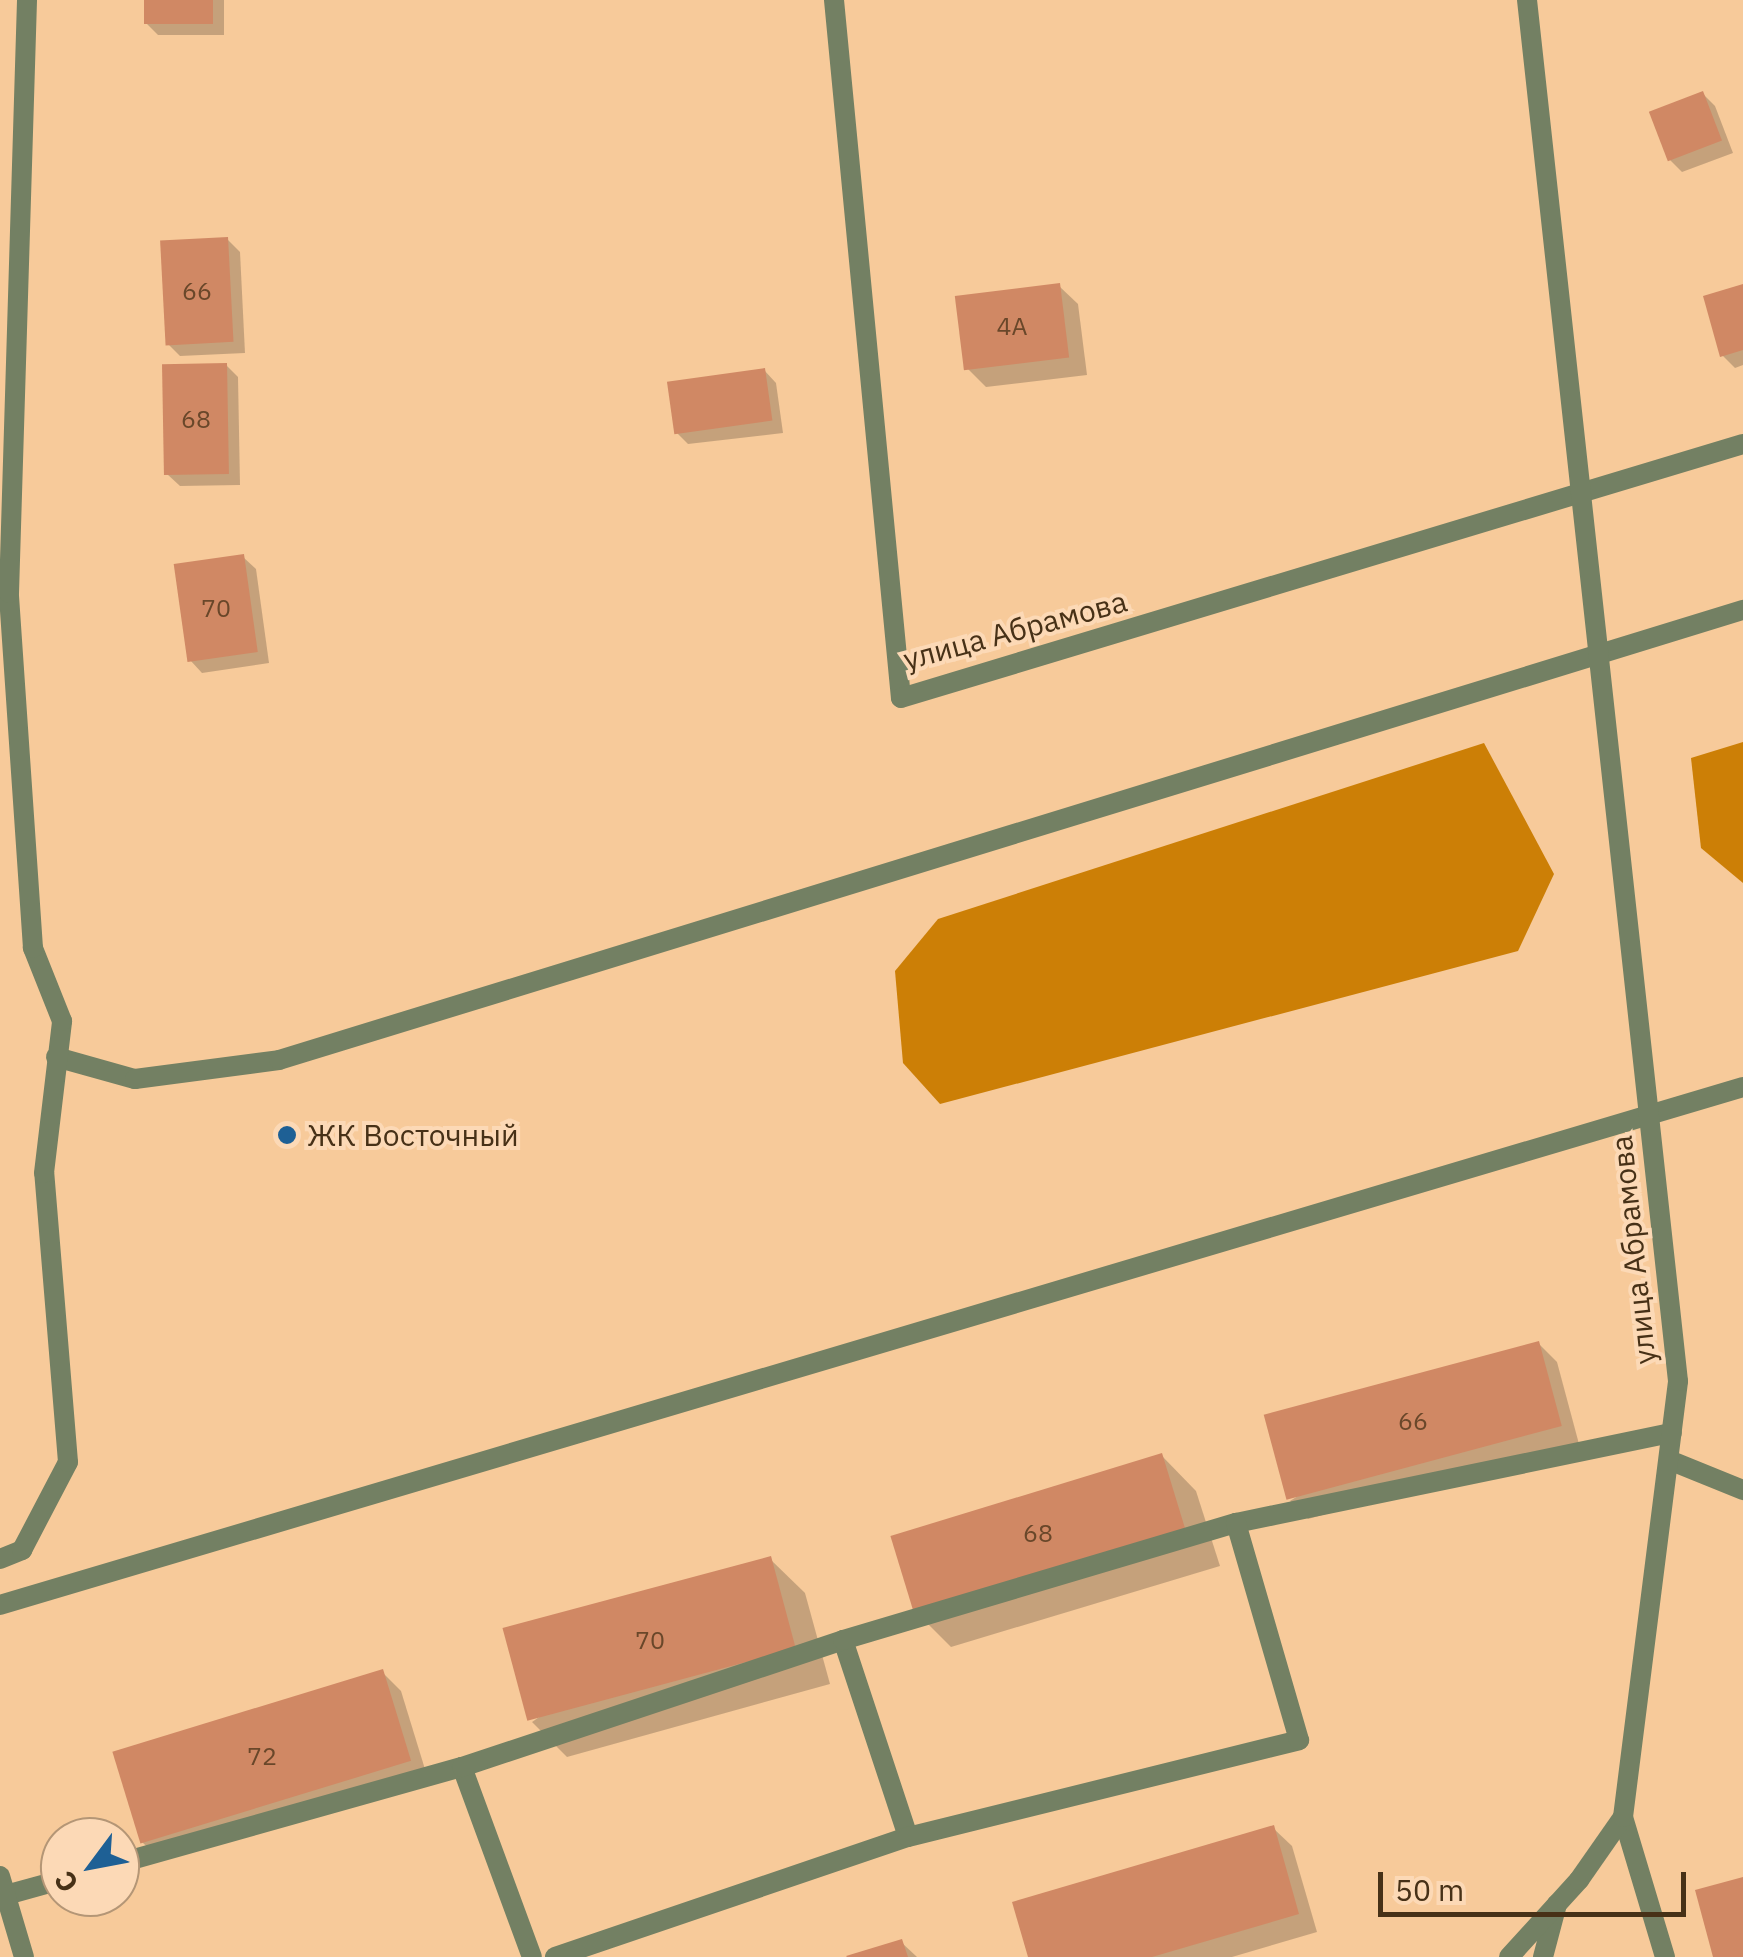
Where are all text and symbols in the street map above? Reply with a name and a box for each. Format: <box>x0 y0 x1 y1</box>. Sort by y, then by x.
house number: 66 <box>182 276 212 306</box>
house number: 4А <box>996 311 1028 341</box>
house number: 68 <box>181 404 211 434</box>
street label: улица Абрамова <box>899 583 1131 677</box>
house number: 70 <box>201 593 231 623</box>
place label: ЖК Восточный <box>307 1117 519 1153</box>
marker: ЖК Восточный <box>276 1124 298 1146</box>
street label: улица Абрамова <box>1603 1134 1663 1366</box>
house number: 66 <box>1398 1406 1428 1436</box>
house number: 68 <box>1023 1518 1053 1548</box>
house number: 70 <box>635 1625 665 1655</box>
house number: 72 <box>247 1741 277 1771</box>
north arrow <box>40 1817 140 1917</box>
scale bar <box>1383 1852 1690 1914</box>
text: С <box>45 1865 86 1900</box>
text: 50 m <box>1395 1870 1464 1909</box>

